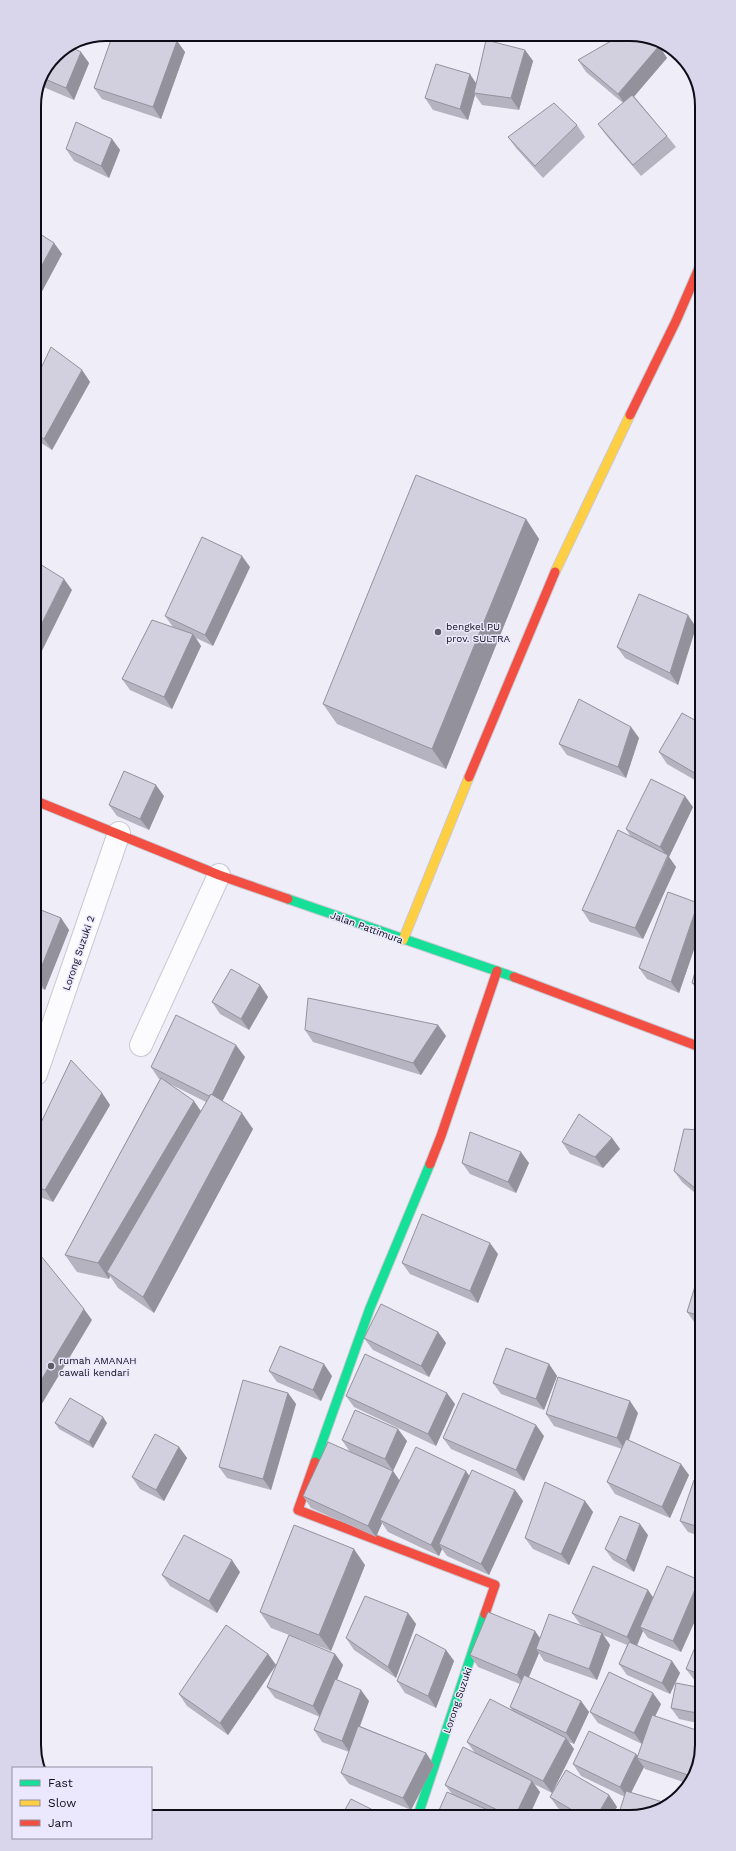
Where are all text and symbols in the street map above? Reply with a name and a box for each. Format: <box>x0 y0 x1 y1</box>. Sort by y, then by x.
place label: bengkel PU prov. SULTRA <box>446 621 511 644</box>
marker: bengkel PU prov. SULTRA <box>433 627 443 637</box>
street label: Jalan Pattimura <box>329 909 405 946</box>
street label: Lorong Suzuki 2 <box>61 914 96 992</box>
place label: rumah AMANAH cawali kendari <box>59 1355 137 1378</box>
marker: rumah AMANAH cawali kendari <box>46 1361 56 1371</box>
street label: Lorong Suzuki <box>441 1666 474 1735</box>
legend <box>12 1767 152 1839</box>
text: Fast <box>48 1776 73 1790</box>
text: Slow <box>48 1796 76 1810</box>
text: Jam <box>48 1816 73 1830</box>

